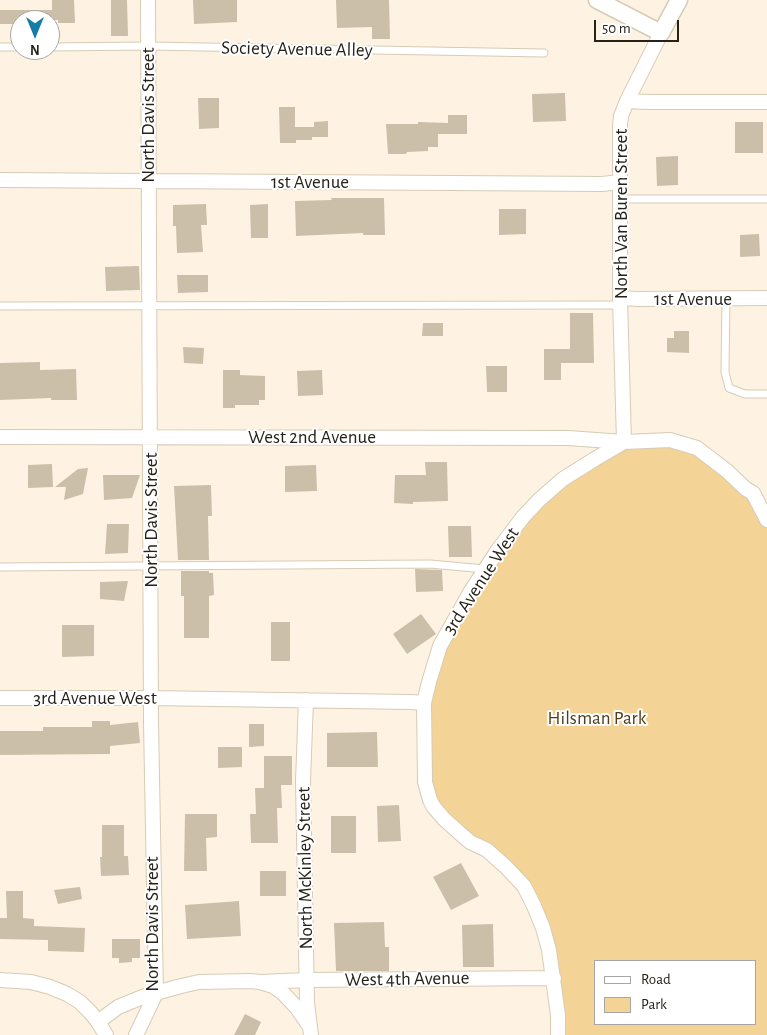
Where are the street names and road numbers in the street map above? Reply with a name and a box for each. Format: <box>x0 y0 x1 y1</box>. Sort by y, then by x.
street label: Society Avenue Alley <box>221 36 373 62</box>
street label: North Davis Street <box>137 47 159 183</box>
street label: North Van Buren Street <box>610 129 632 299</box>
street label: 1st Avenue <box>271 171 349 193</box>
street label: 1st Avenue <box>654 288 732 310</box>
street label: West 2nd Avenue <box>248 426 376 448</box>
street label: North Davis Street <box>140 452 162 588</box>
street label: 3rd Avenue West <box>438 523 524 639</box>
street label: 3rd Avenue West <box>33 687 157 709</box>
street label: North McKinley Street <box>292 787 318 949</box>
street label: North Davis Street <box>141 856 163 992</box>
street label: West 4th Avenue <box>344 967 470 991</box>

